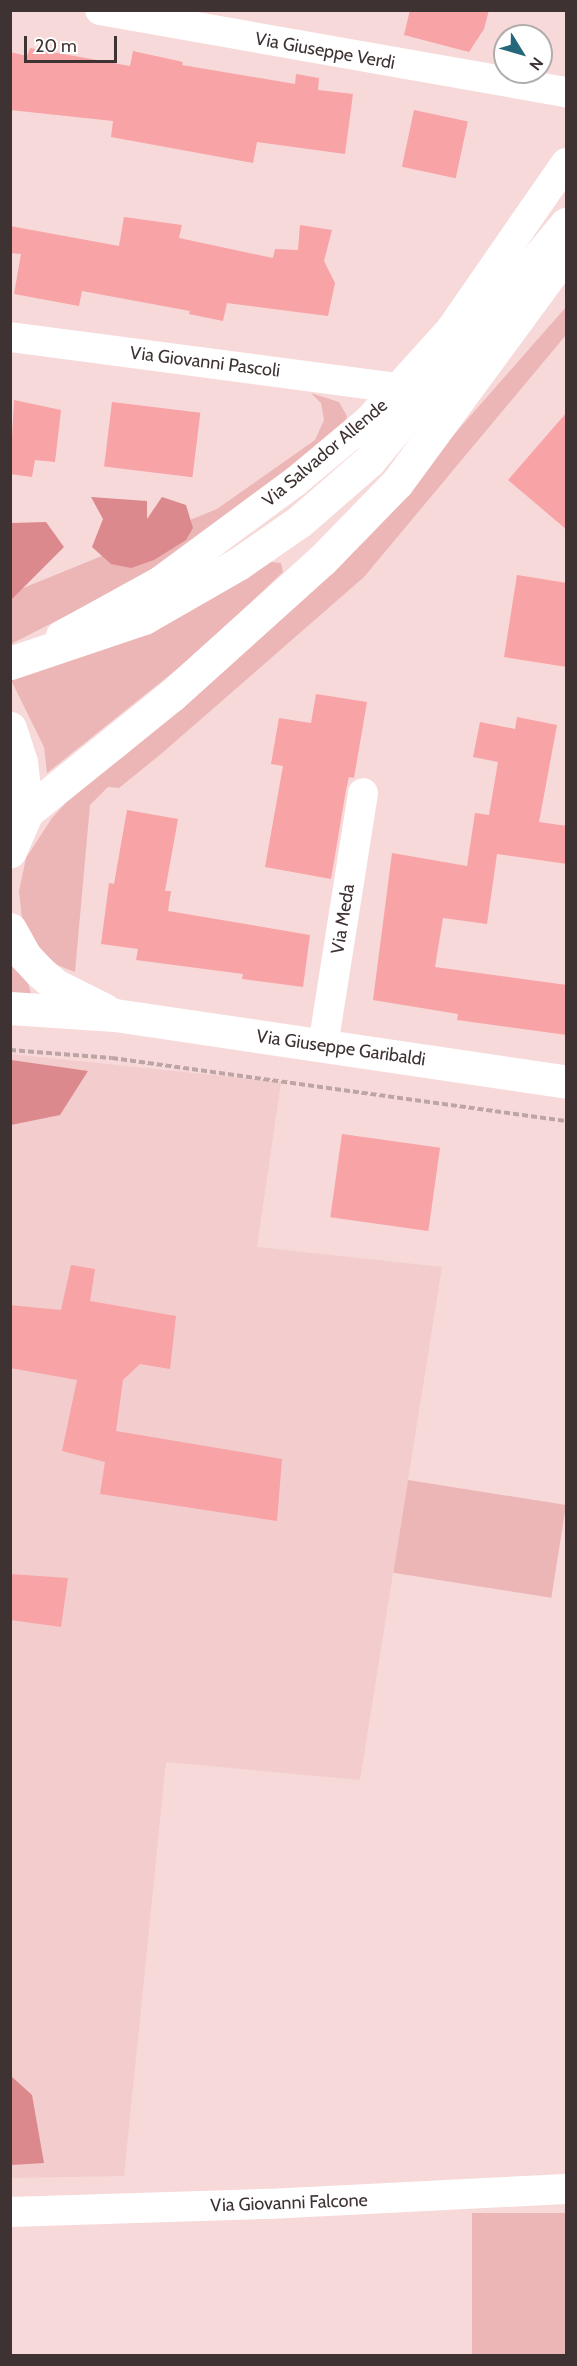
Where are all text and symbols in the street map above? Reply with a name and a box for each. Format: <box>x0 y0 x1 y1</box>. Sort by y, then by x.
scale bar <box>27 24 120 62</box>
north arrow <box>493 24 553 84</box>
street label: Via Giuseppe Verdi <box>253 28 397 74</box>
text: 20 m <box>35 35 77 57</box>
text: N <box>525 54 547 74</box>
street label: Via Giovanni Pascoli <box>129 342 281 382</box>
street label: Via Salvador Allende <box>258 394 392 512</box>
street label: Via Meda <box>327 882 359 956</box>
street label: Via Giuseppe Garibaldi <box>255 1025 427 1071</box>
street label: Via Giovanni Falcone <box>210 2189 368 2217</box>

